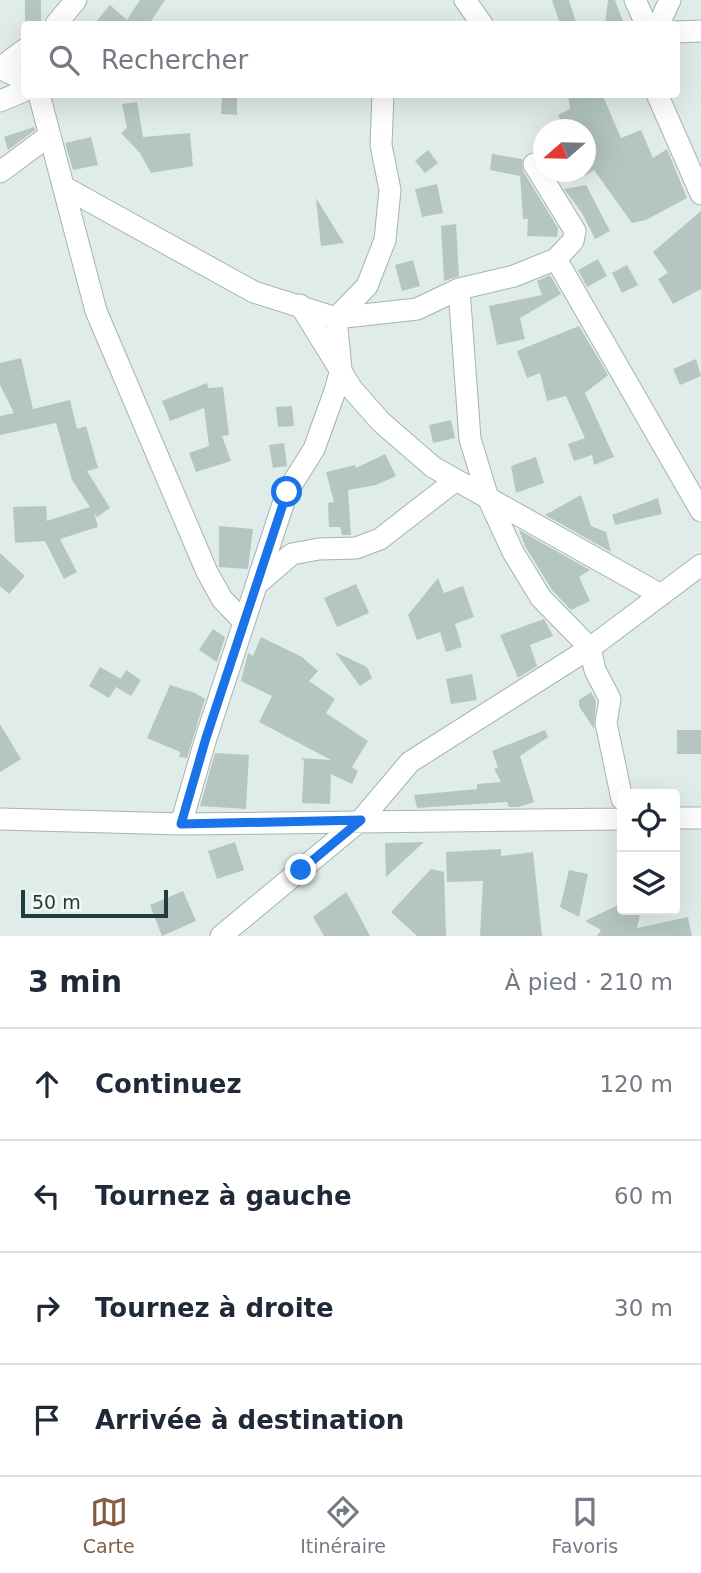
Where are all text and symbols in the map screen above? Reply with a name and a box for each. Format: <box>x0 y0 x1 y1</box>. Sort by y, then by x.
search box <box>21 21 680 98</box>
icon: search <box>45 41 83 79</box>
text: Rechercher <box>101 45 248 75</box>
north arrow <box>533 119 596 182</box>
route start <box>271 476 302 507</box>
map controls <box>617 789 680 915</box>
button: locate <box>617 789 680 852</box>
button: layers <box>617 852 680 915</box>
route end <box>285 854 316 885</box>
scale bar <box>21 887 168 919</box>
text: 50 m <box>32 891 81 913</box>
text: 3 min <box>28 964 122 999</box>
text: À pied · 210 m <box>505 969 673 995</box>
icon: ahead <box>28 1065 66 1103</box>
text: Continuez <box>95 1069 242 1099</box>
text: 120 m <box>599 1071 673 1097</box>
icon: left <box>28 1177 66 1215</box>
text: Tournez à gauche <box>95 1181 352 1211</box>
text: 60 m <box>614 1183 673 1209</box>
icon: right <box>28 1289 66 1327</box>
text: Tournez à droite <box>95 1293 334 1323</box>
text: 30 m <box>614 1295 673 1321</box>
icon: arrive <box>28 1401 66 1439</box>
text: Arrivée à destination <box>95 1405 404 1435</box>
tab: Carte <box>83 1493 135 1557</box>
tab: Itinéraire <box>300 1493 386 1557</box>
tab: Favoris <box>552 1493 618 1557</box>

